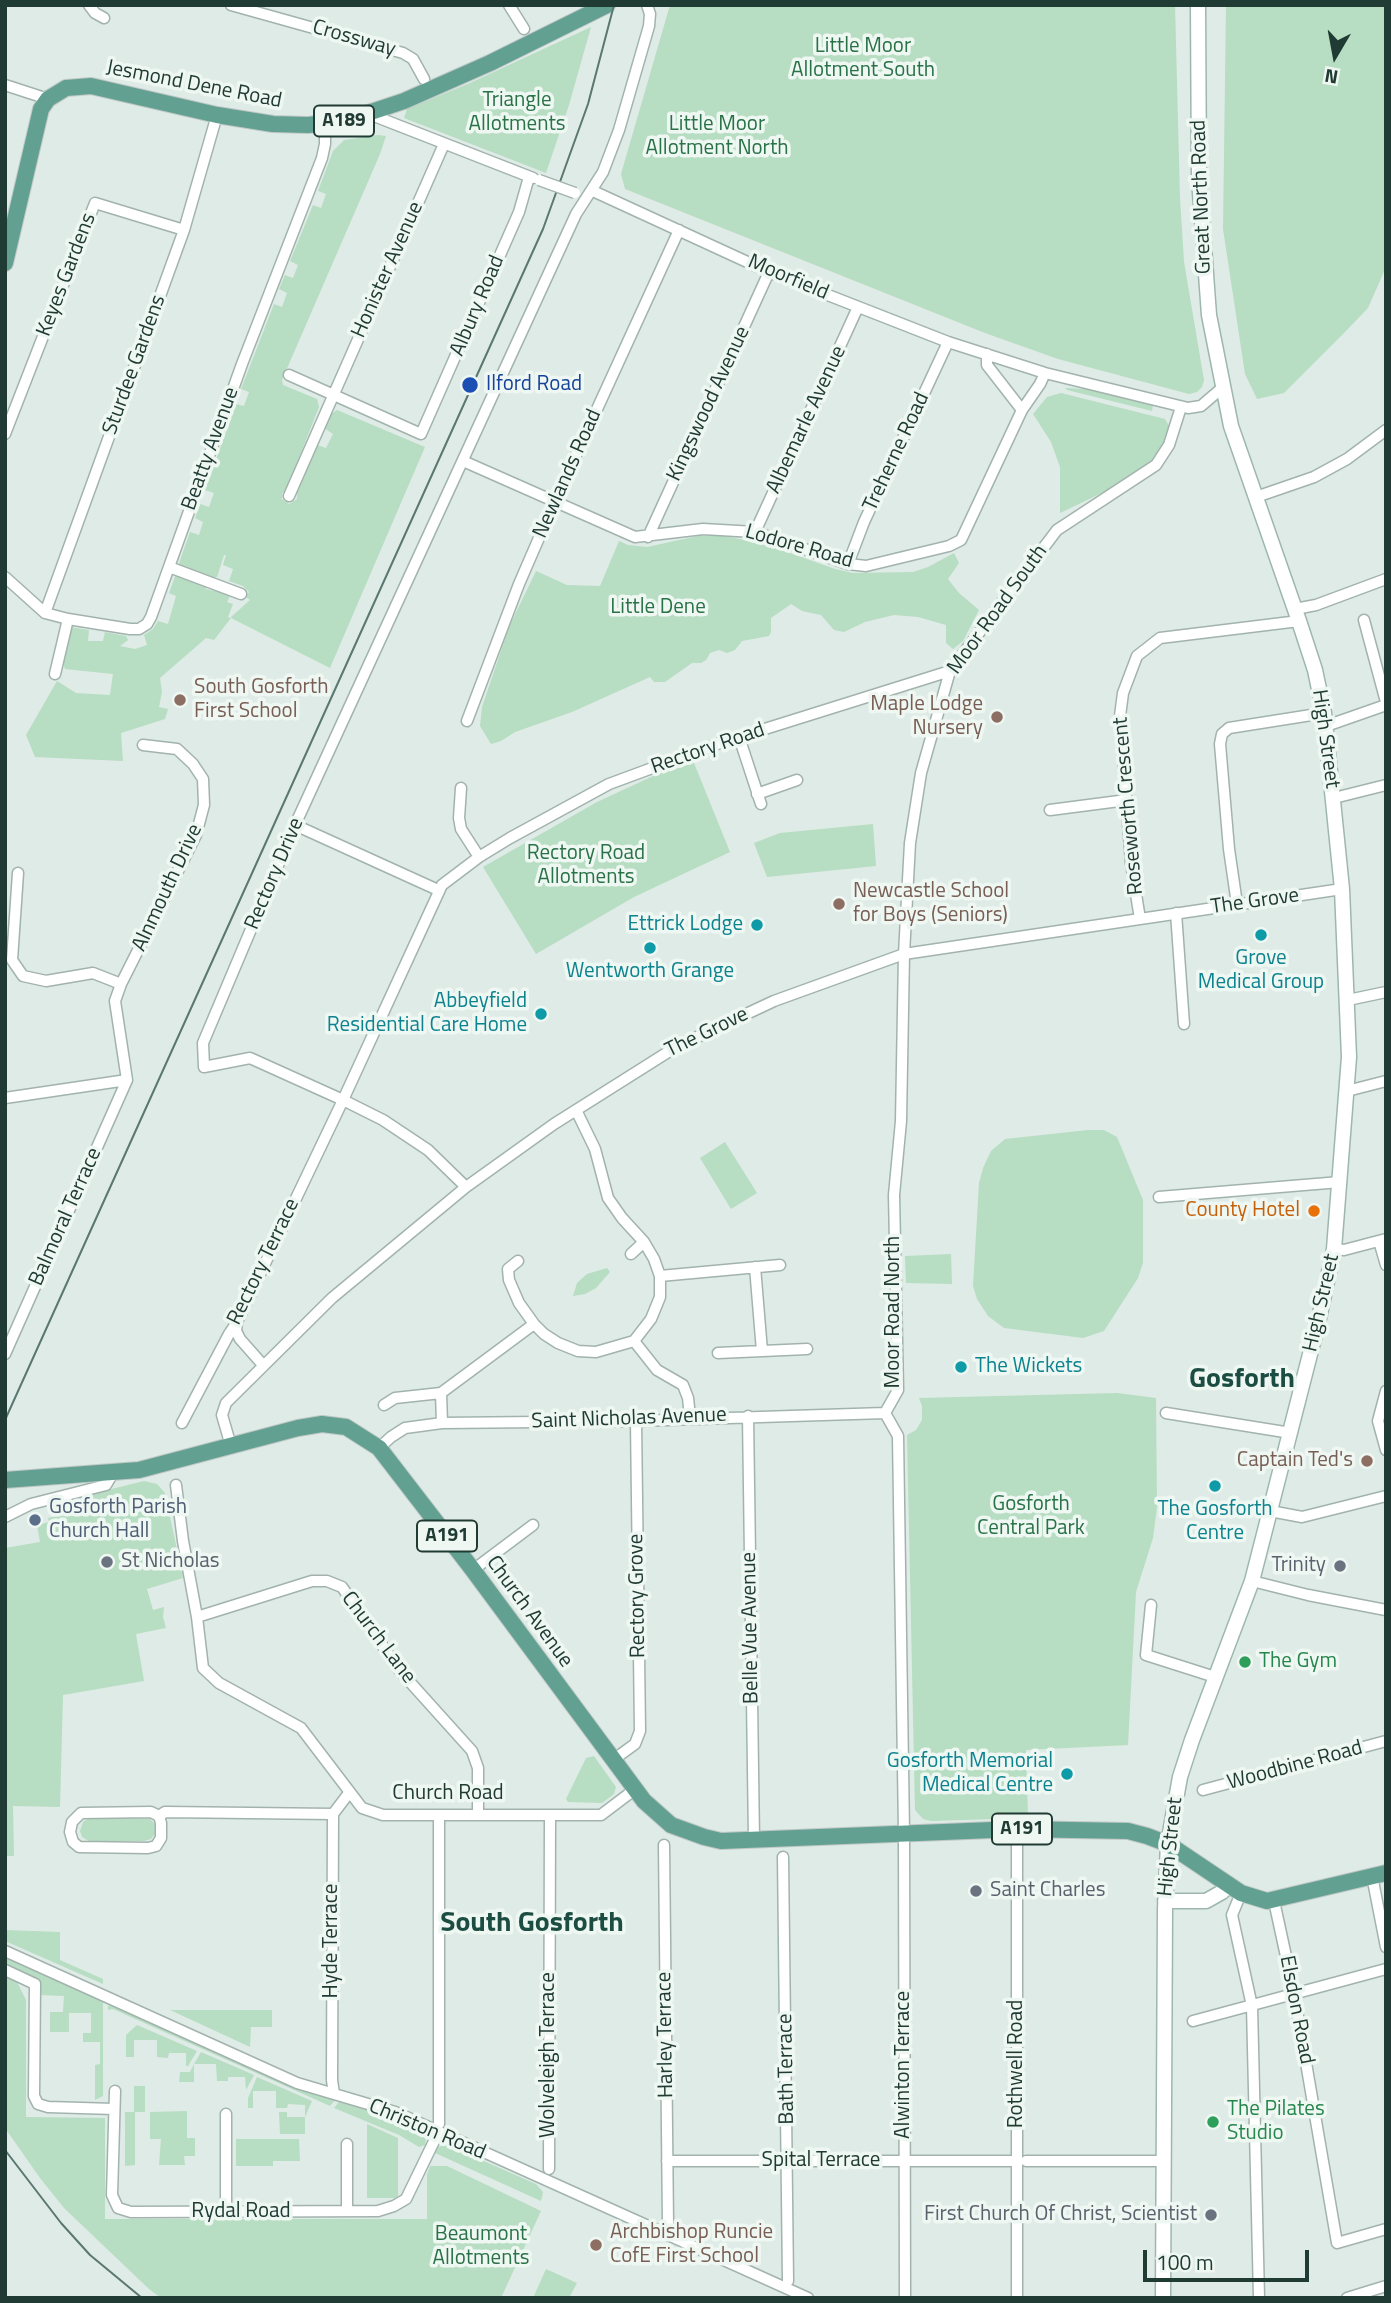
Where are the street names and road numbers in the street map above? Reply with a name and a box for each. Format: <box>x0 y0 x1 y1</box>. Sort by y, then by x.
street label: Crossway <box>309 15 399 63</box>
street label: Jesmond Dene Road <box>104 56 284 114</box>
road number: A189 <box>314 105 374 136</box>
street label: Great North Road <box>1187 119 1217 275</box>
street label: Honister Avenue <box>347 198 429 342</box>
street label: Keyes Gardens <box>32 210 102 340</box>
street label: Moorfield <box>744 250 832 306</box>
street label: Albury Road <box>445 252 511 360</box>
street label: Sturdee Gardens <box>98 292 172 438</box>
street label: Kingswood Avenue <box>662 323 756 485</box>
street label: Albemarle Avenue <box>762 342 852 498</box>
street label: Beatty Avenue <box>177 384 245 514</box>
street label: Treherne Road <box>859 389 935 515</box>
street label: Newlands Road <box>528 406 608 542</box>
street label: Lodore Road <box>742 520 856 574</box>
street label: Moor Road South <box>943 540 1053 680</box>
street label: High Street <box>1306 688 1344 790</box>
street label: Roseworth Crescent <box>1109 716 1149 896</box>
street label: Rectory Road <box>648 718 768 780</box>
street label: Rectory Drive <box>240 814 310 934</box>
street label: Alnmouth Drive <box>127 820 209 956</box>
street label: The Grove <box>1209 883 1301 921</box>
street label: The Grove <box>661 1002 753 1064</box>
street label: Balmoral Terrace <box>24 1144 108 1290</box>
street label: Rectory Terrace <box>223 1195 305 1329</box>
street label: Moor Road North <box>881 1236 907 1388</box>
street label: High Street <box>1299 1252 1345 1354</box>
street label: Saint Nicholas Avenue <box>531 1403 727 1435</box>
road number: A191 <box>417 1520 477 1552</box>
street label: Rectory Grove <box>624 1534 652 1658</box>
street label: Church Avenue <box>480 1551 578 1673</box>
street label: Belle Vue Avenue <box>737 1552 765 1704</box>
street label: Church Lane <box>335 1587 421 1689</box>
street label: Woodbine Road <box>1225 1736 1365 1796</box>
street label: Church Road <box>392 1781 504 1807</box>
street label: High Street <box>1153 1796 1189 1898</box>
road number: A191 <box>992 1814 1052 1844</box>
street label: Hyde Terrace <box>319 1884 345 1998</box>
street label: Elsdon Road <box>1273 1954 1319 2066</box>
street label: Wolveleigh Terrace <box>536 1972 562 2138</box>
street label: Harley Terrace <box>652 1972 680 2098</box>
street label: Alwinton Terrace <box>891 1991 917 2139</box>
street label: Rothwell Road <box>1004 2000 1030 2128</box>
street label: Bath Terrace <box>773 2013 801 2125</box>
street label: Christon Road <box>365 2094 489 2166</box>
street label: Spital Terrace <box>762 2148 880 2174</box>
street label: Rydal Road <box>191 2199 291 2225</box>

